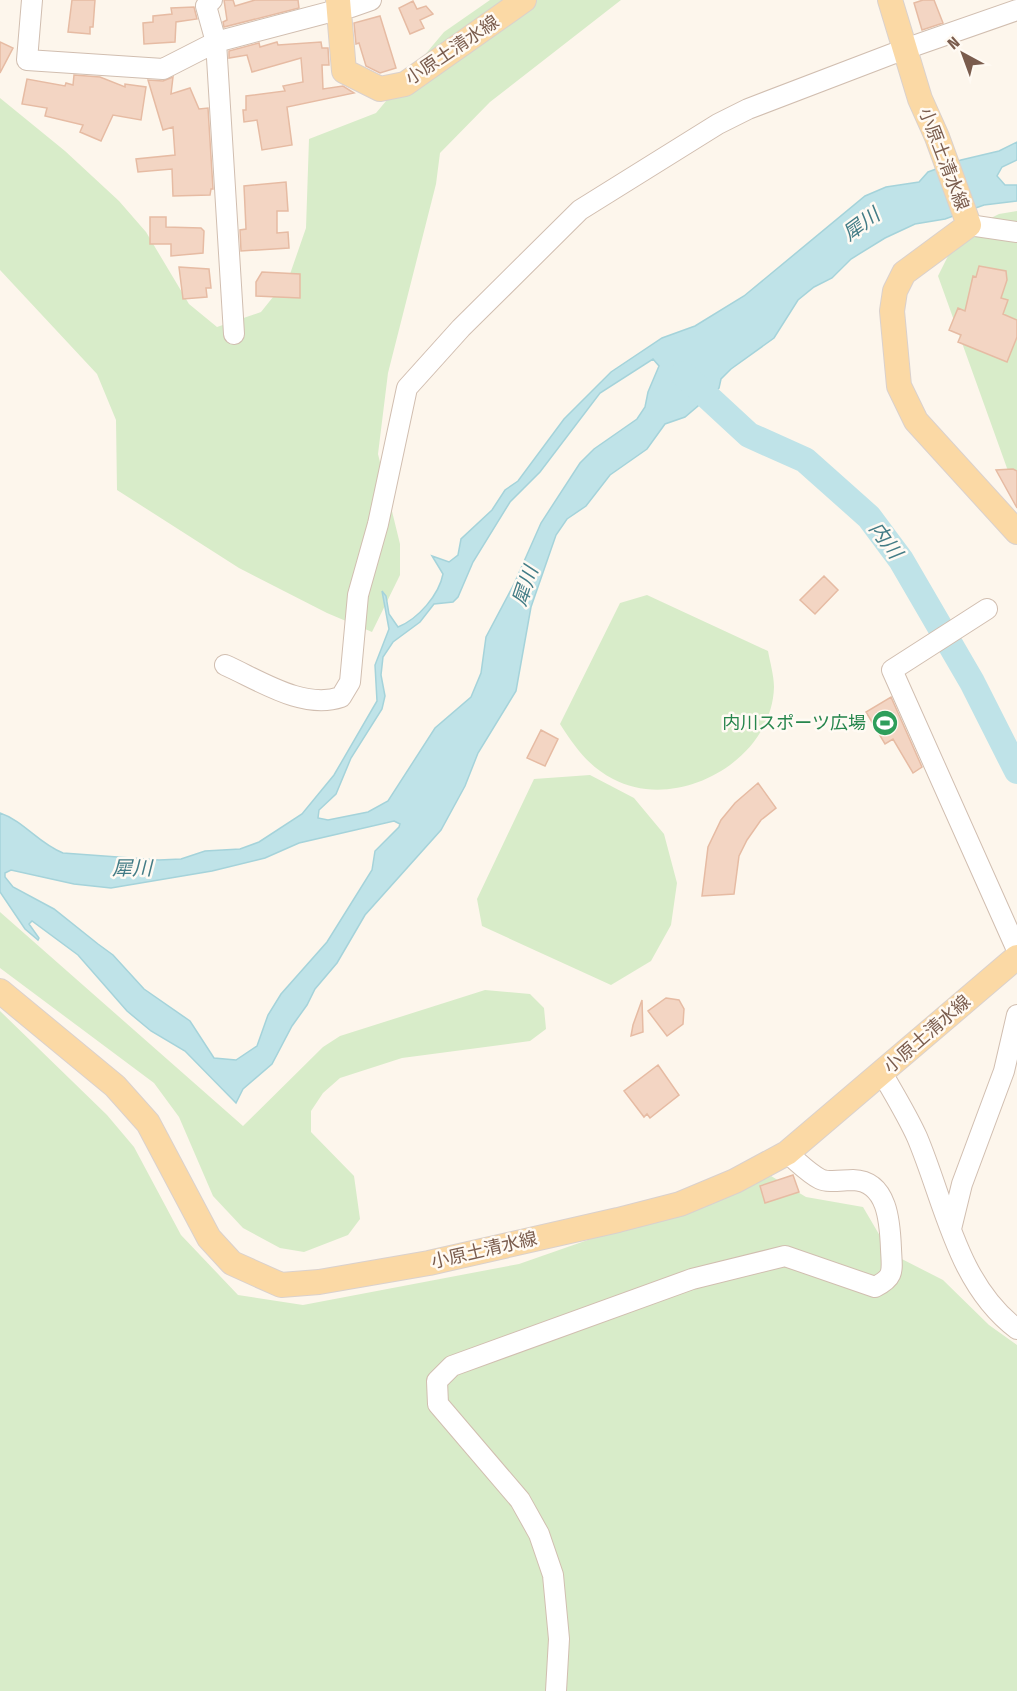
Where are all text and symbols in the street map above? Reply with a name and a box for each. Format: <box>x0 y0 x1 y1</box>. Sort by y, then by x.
street label: 小原土清水線 <box>401 11 503 89</box>
north arrow <box>933 24 993 84</box>
text: N <box>944 33 963 53</box>
street label: 小原土清水線 <box>914 105 974 213</box>
water label: 犀川 <box>838 201 886 245</box>
water label: 内川 <box>865 517 909 565</box>
water label: 犀川 <box>507 561 544 609</box>
sports icon: 内川スポーツ広場 <box>870 708 900 738</box>
place label: 内川スポーツ広場 <box>722 712 866 734</box>
water label: 犀川 <box>112 856 154 880</box>
street label: 小原土清水線 <box>879 990 975 1078</box>
street label: 小原土清水線 <box>429 1227 539 1273</box>

